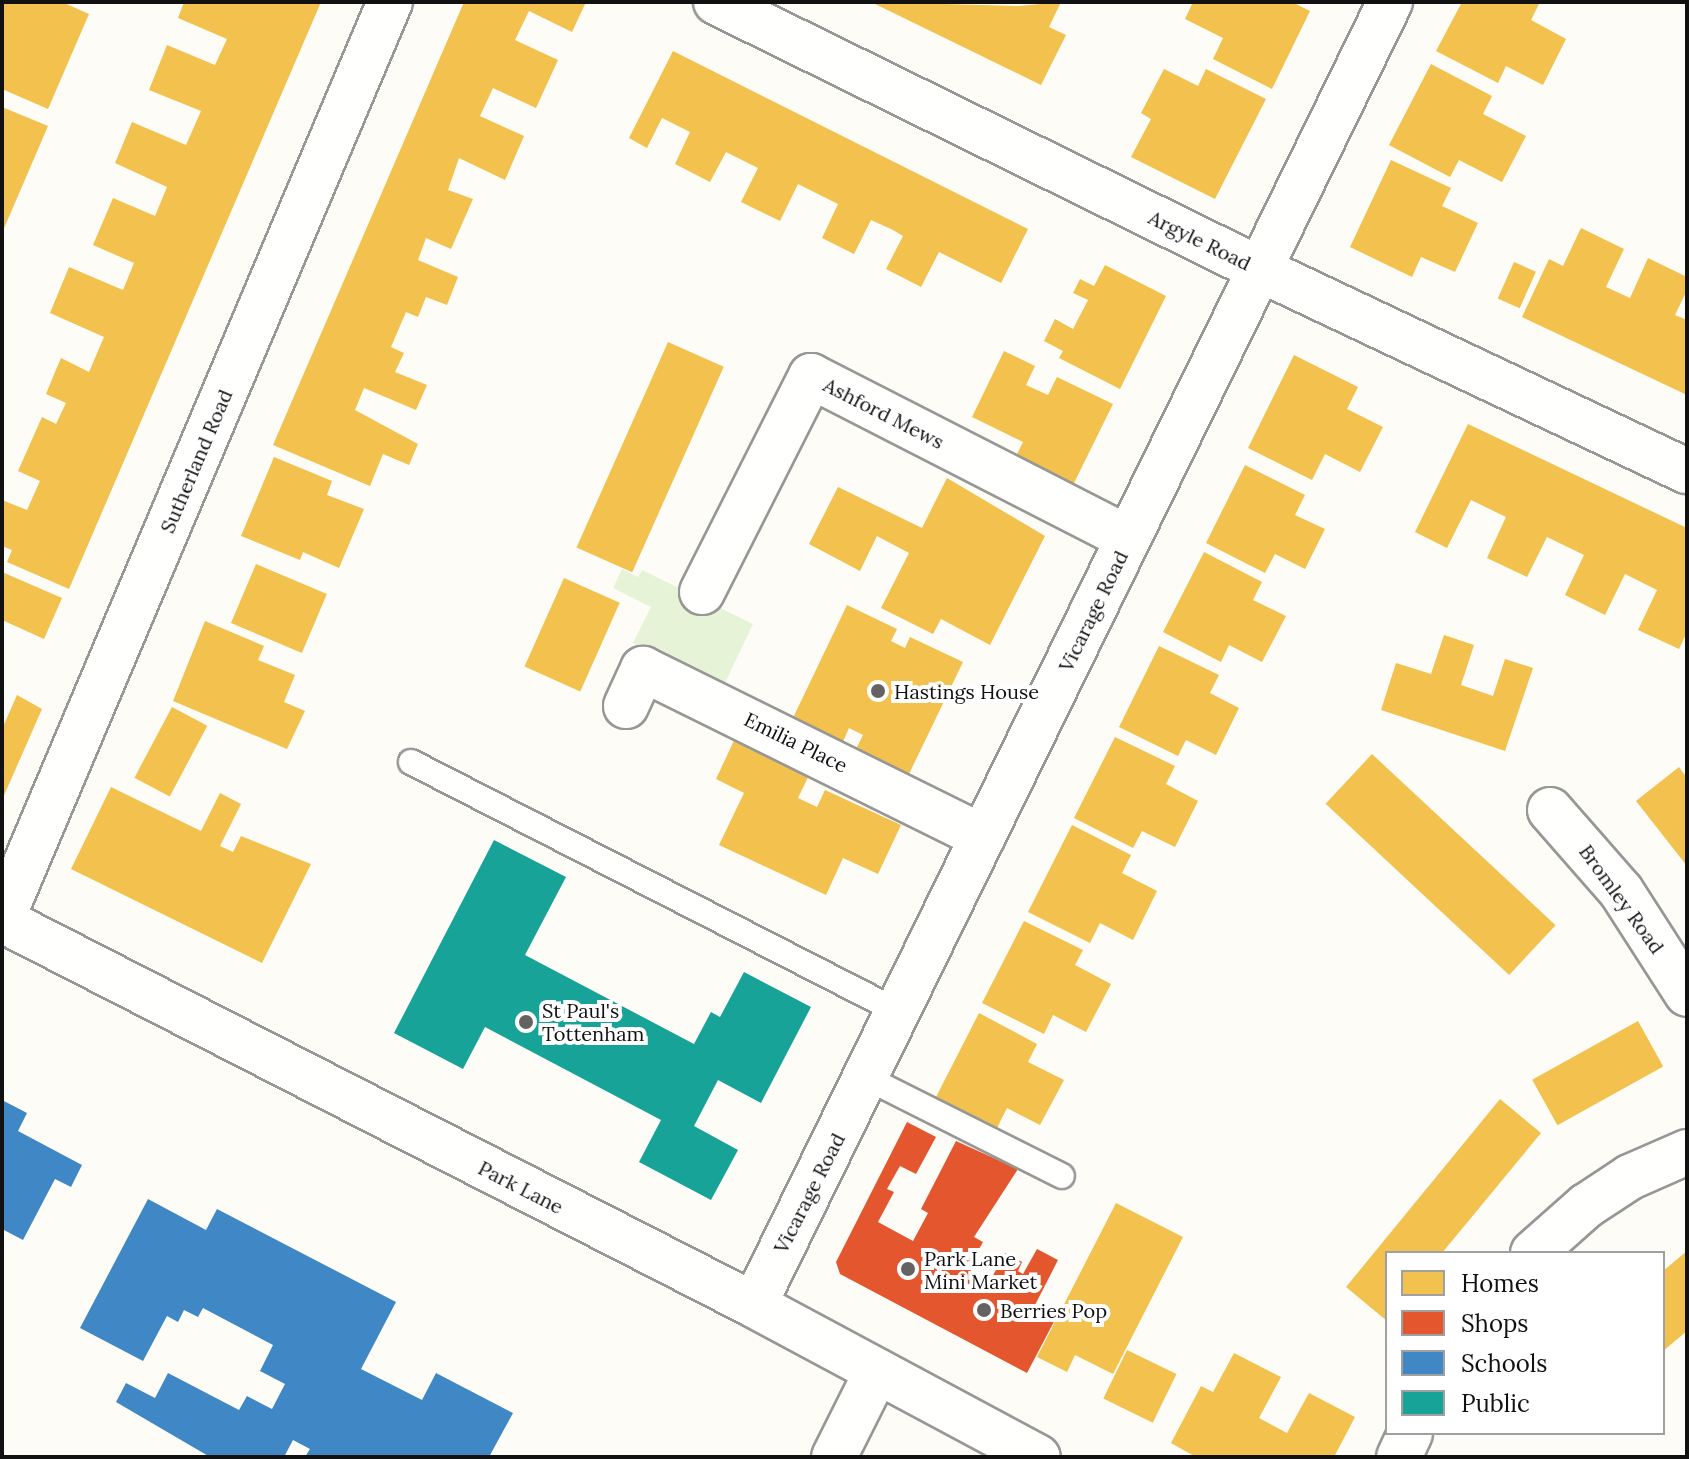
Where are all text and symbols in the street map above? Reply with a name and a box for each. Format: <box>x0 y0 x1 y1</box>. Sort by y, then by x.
street label: Argyle Road <box>1145 205 1255 275</box>
street label: Ashford Mews <box>820 372 948 454</box>
street label: Sutherland Road <box>155 386 237 536</box>
street label: Vicarage Road <box>1053 547 1133 675</box>
place label: Hastings House <box>894 679 1039 703</box>
marker: Hastings House <box>869 682 887 700</box>
street label: Emilia Place <box>741 707 851 777</box>
street label: Bromley Road <box>1574 840 1670 958</box>
place label: St Paul's Tottenham <box>542 998 644 1045</box>
marker: St Paul's Tottenham <box>517 1013 535 1031</box>
street label: Vicarage Road <box>768 1129 850 1257</box>
street label: Park Lane <box>474 1155 568 1219</box>
place label: Park Lane Mini Market <box>924 1246 1037 1293</box>
legend <box>1385 1251 1665 1435</box>
marker: Park Lane Mini Market <box>899 1260 917 1278</box>
text: Homes <box>1461 1268 1539 1299</box>
place label: Berries Pop <box>1000 1298 1107 1322</box>
marker: Berries Pop <box>975 1301 993 1319</box>
text: Shops <box>1461 1308 1528 1339</box>
text: Schools <box>1461 1348 1547 1379</box>
text: Public <box>1461 1388 1530 1419</box>

